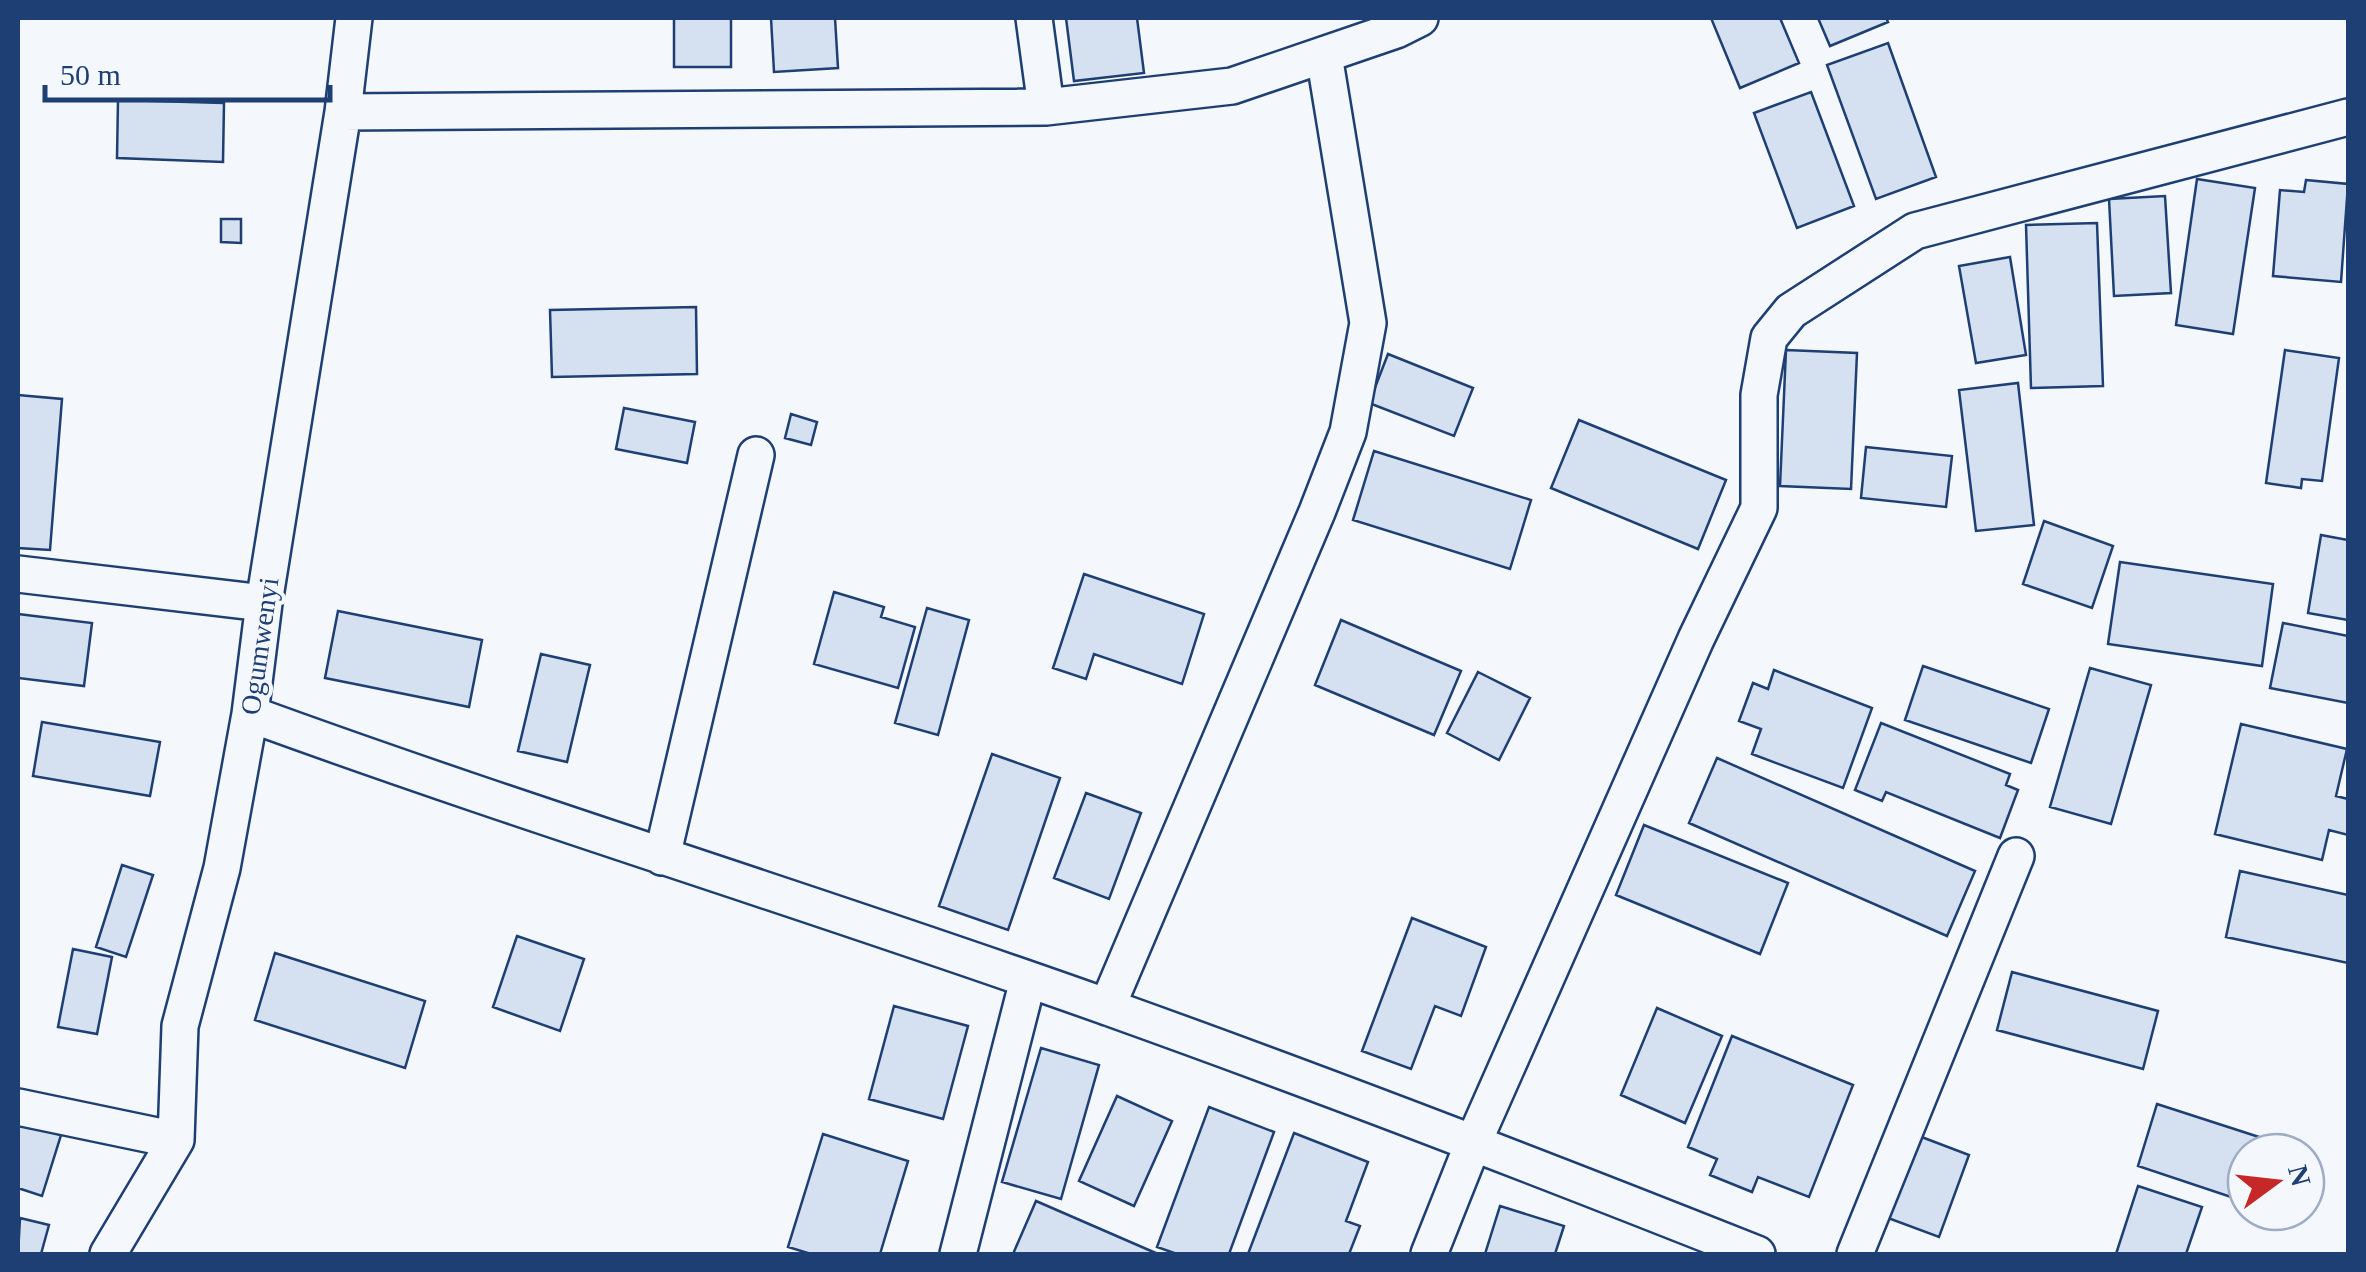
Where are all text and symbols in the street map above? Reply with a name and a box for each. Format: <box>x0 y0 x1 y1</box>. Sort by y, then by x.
scale bar <box>45 40 330 102</box>
text: 50 m <box>60 58 121 91</box>
street label: Ogumwenyi <box>235 575 285 717</box>
north arrow <box>2226 1132 2326 1232</box>
text: N <box>2282 1162 2317 1189</box>

